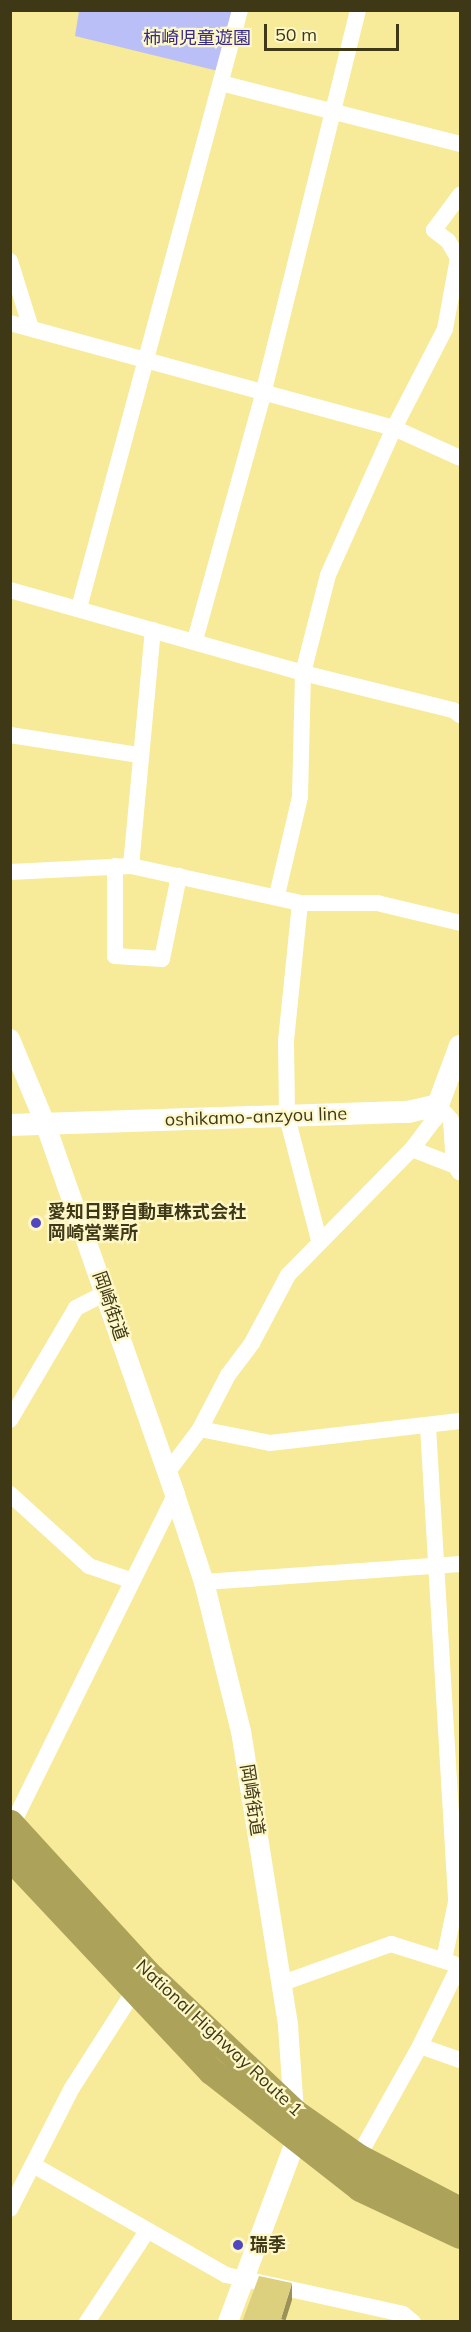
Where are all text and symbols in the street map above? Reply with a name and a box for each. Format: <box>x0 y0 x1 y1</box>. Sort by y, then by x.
scale bar <box>267 12 402 50</box>
text: 50 m <box>275 23 317 46</box>
park label: 柿崎児童遊園 <box>143 27 251 49</box>
street label: oshikamo-anzyou line <box>165 1103 347 1131</box>
place label: 愛知日野自動車株式会社 岡崎営業所 <box>48 1202 246 1244</box>
marker: 愛知日野自動車株式会社 岡崎営業所 <box>29 1216 43 1230</box>
street label: 岡崎街道 <box>88 1268 132 1344</box>
street label: 岡崎街道 <box>236 1763 268 1837</box>
street label: National Highway Route 1 <box>131 1955 307 2121</box>
place label: 瑞季 <box>250 2234 286 2256</box>
marker: 瑞季 <box>231 2238 245 2252</box>

